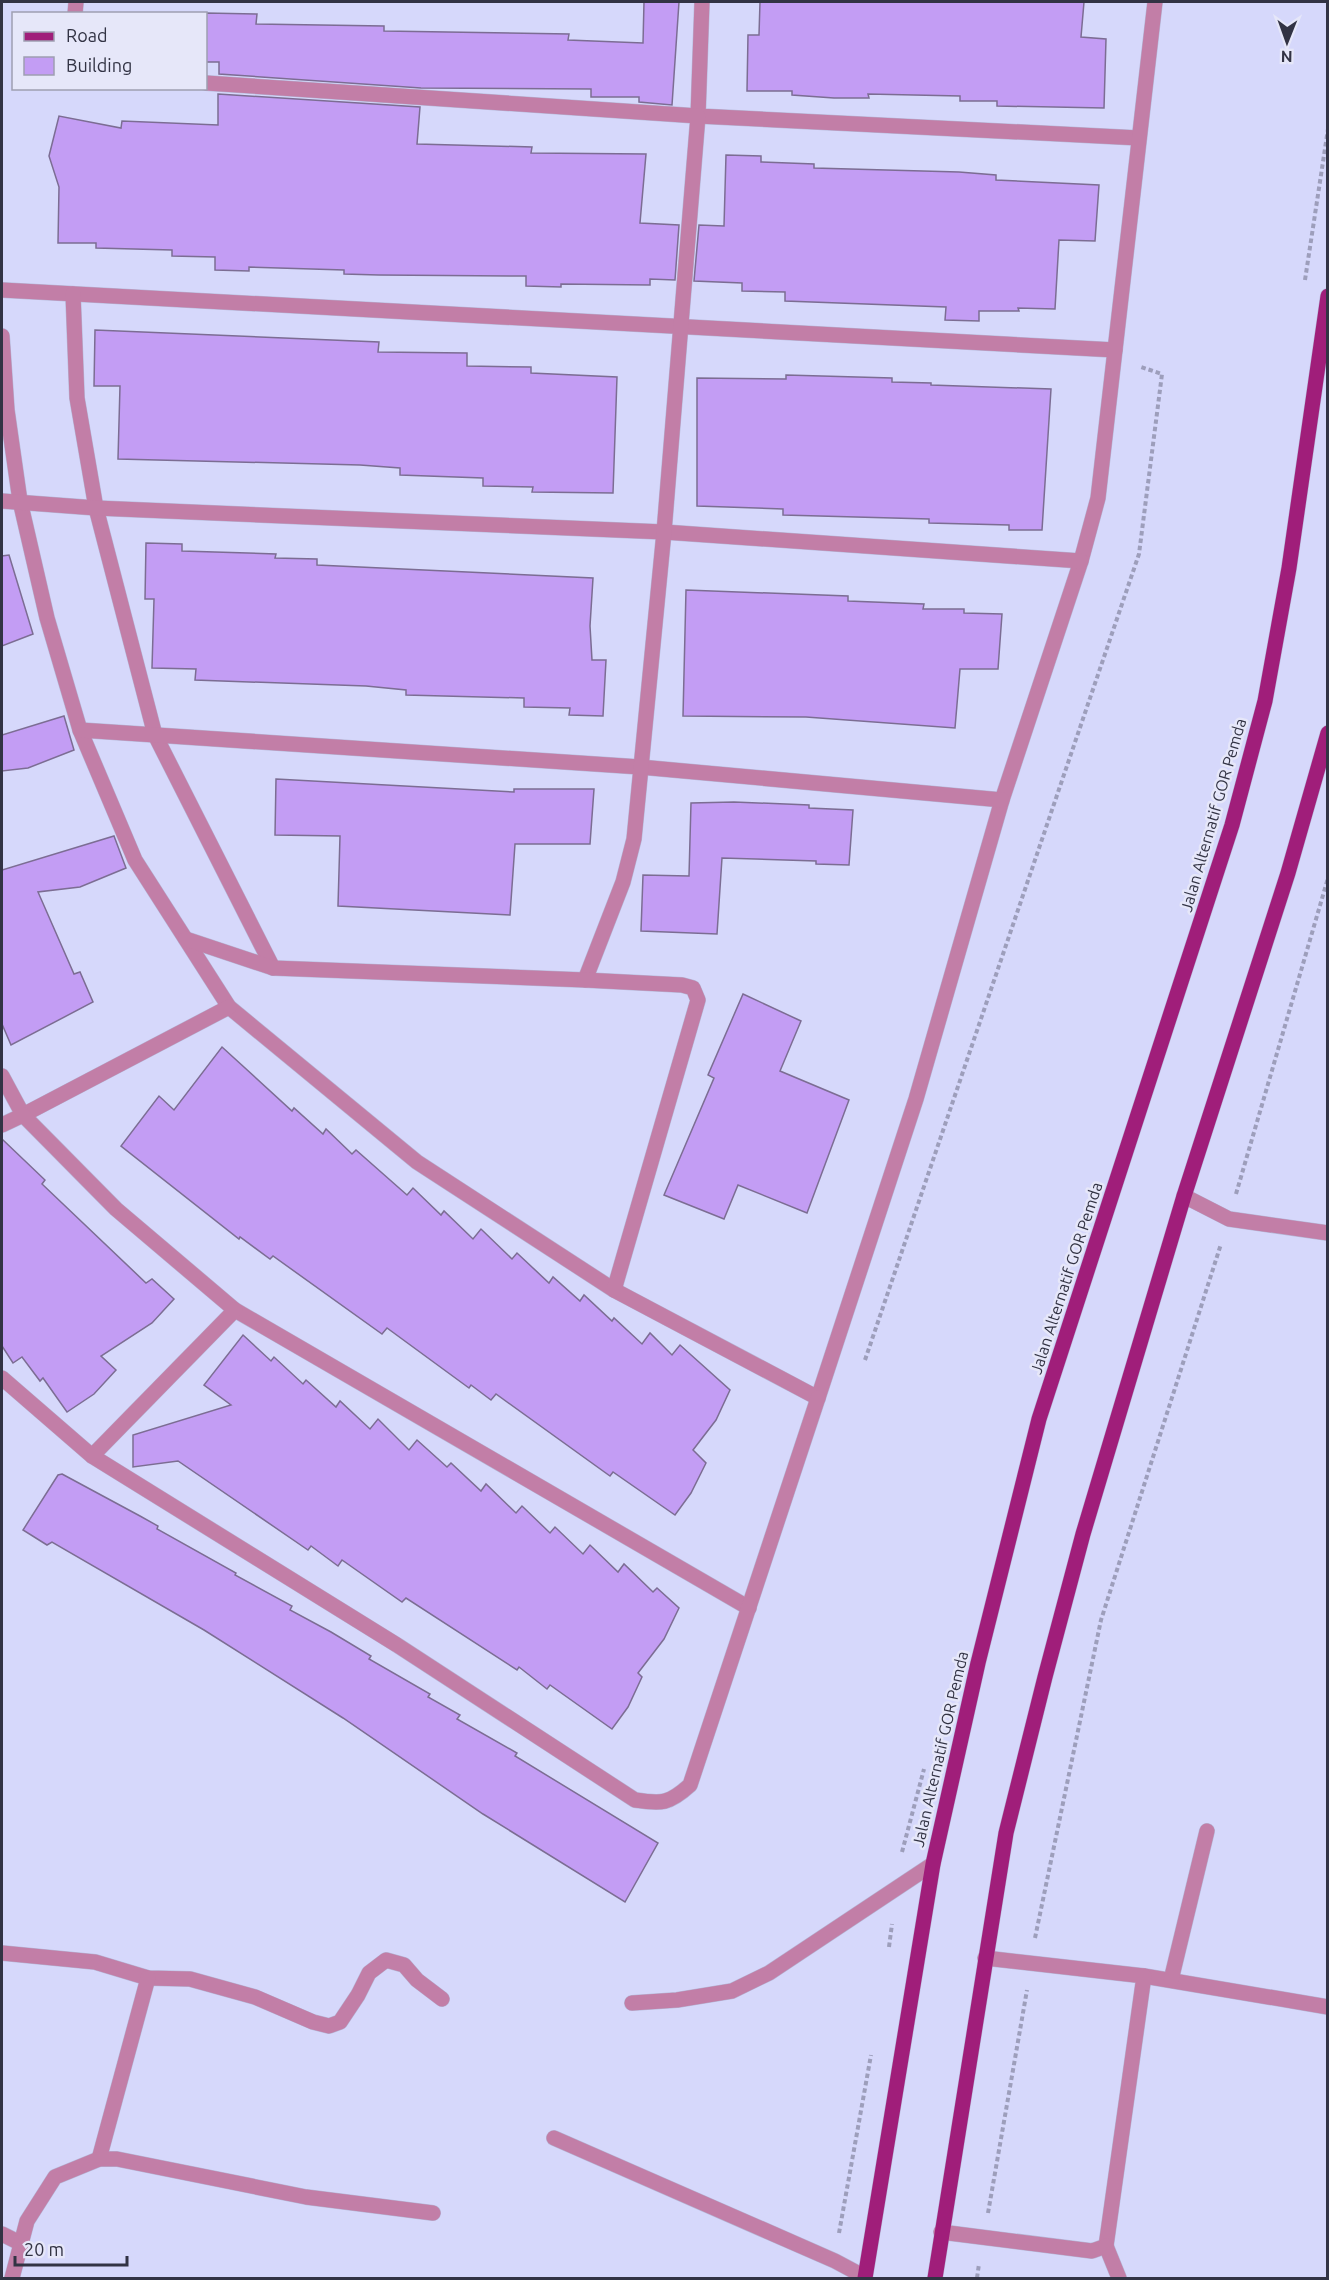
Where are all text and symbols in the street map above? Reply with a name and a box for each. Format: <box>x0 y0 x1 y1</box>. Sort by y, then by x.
legend <box>12 12 207 90</box>
north arrow <box>1257 12 1317 72</box>
text: Road <box>66 25 108 45</box>
text: N <box>1281 48 1293 66</box>
text: Building <box>66 55 132 75</box>
street label: Jalan Alternatif GOR Pemda <box>1177 716 1249 914</box>
street label: Jalan Alternatif GOR Pemda <box>1026 1180 1106 1376</box>
street label: Jalan Alternatif GOR Pemda <box>909 1649 971 1849</box>
scale bar <box>15 2229 128 2267</box>
text: 20 m <box>24 2239 64 2259</box>

